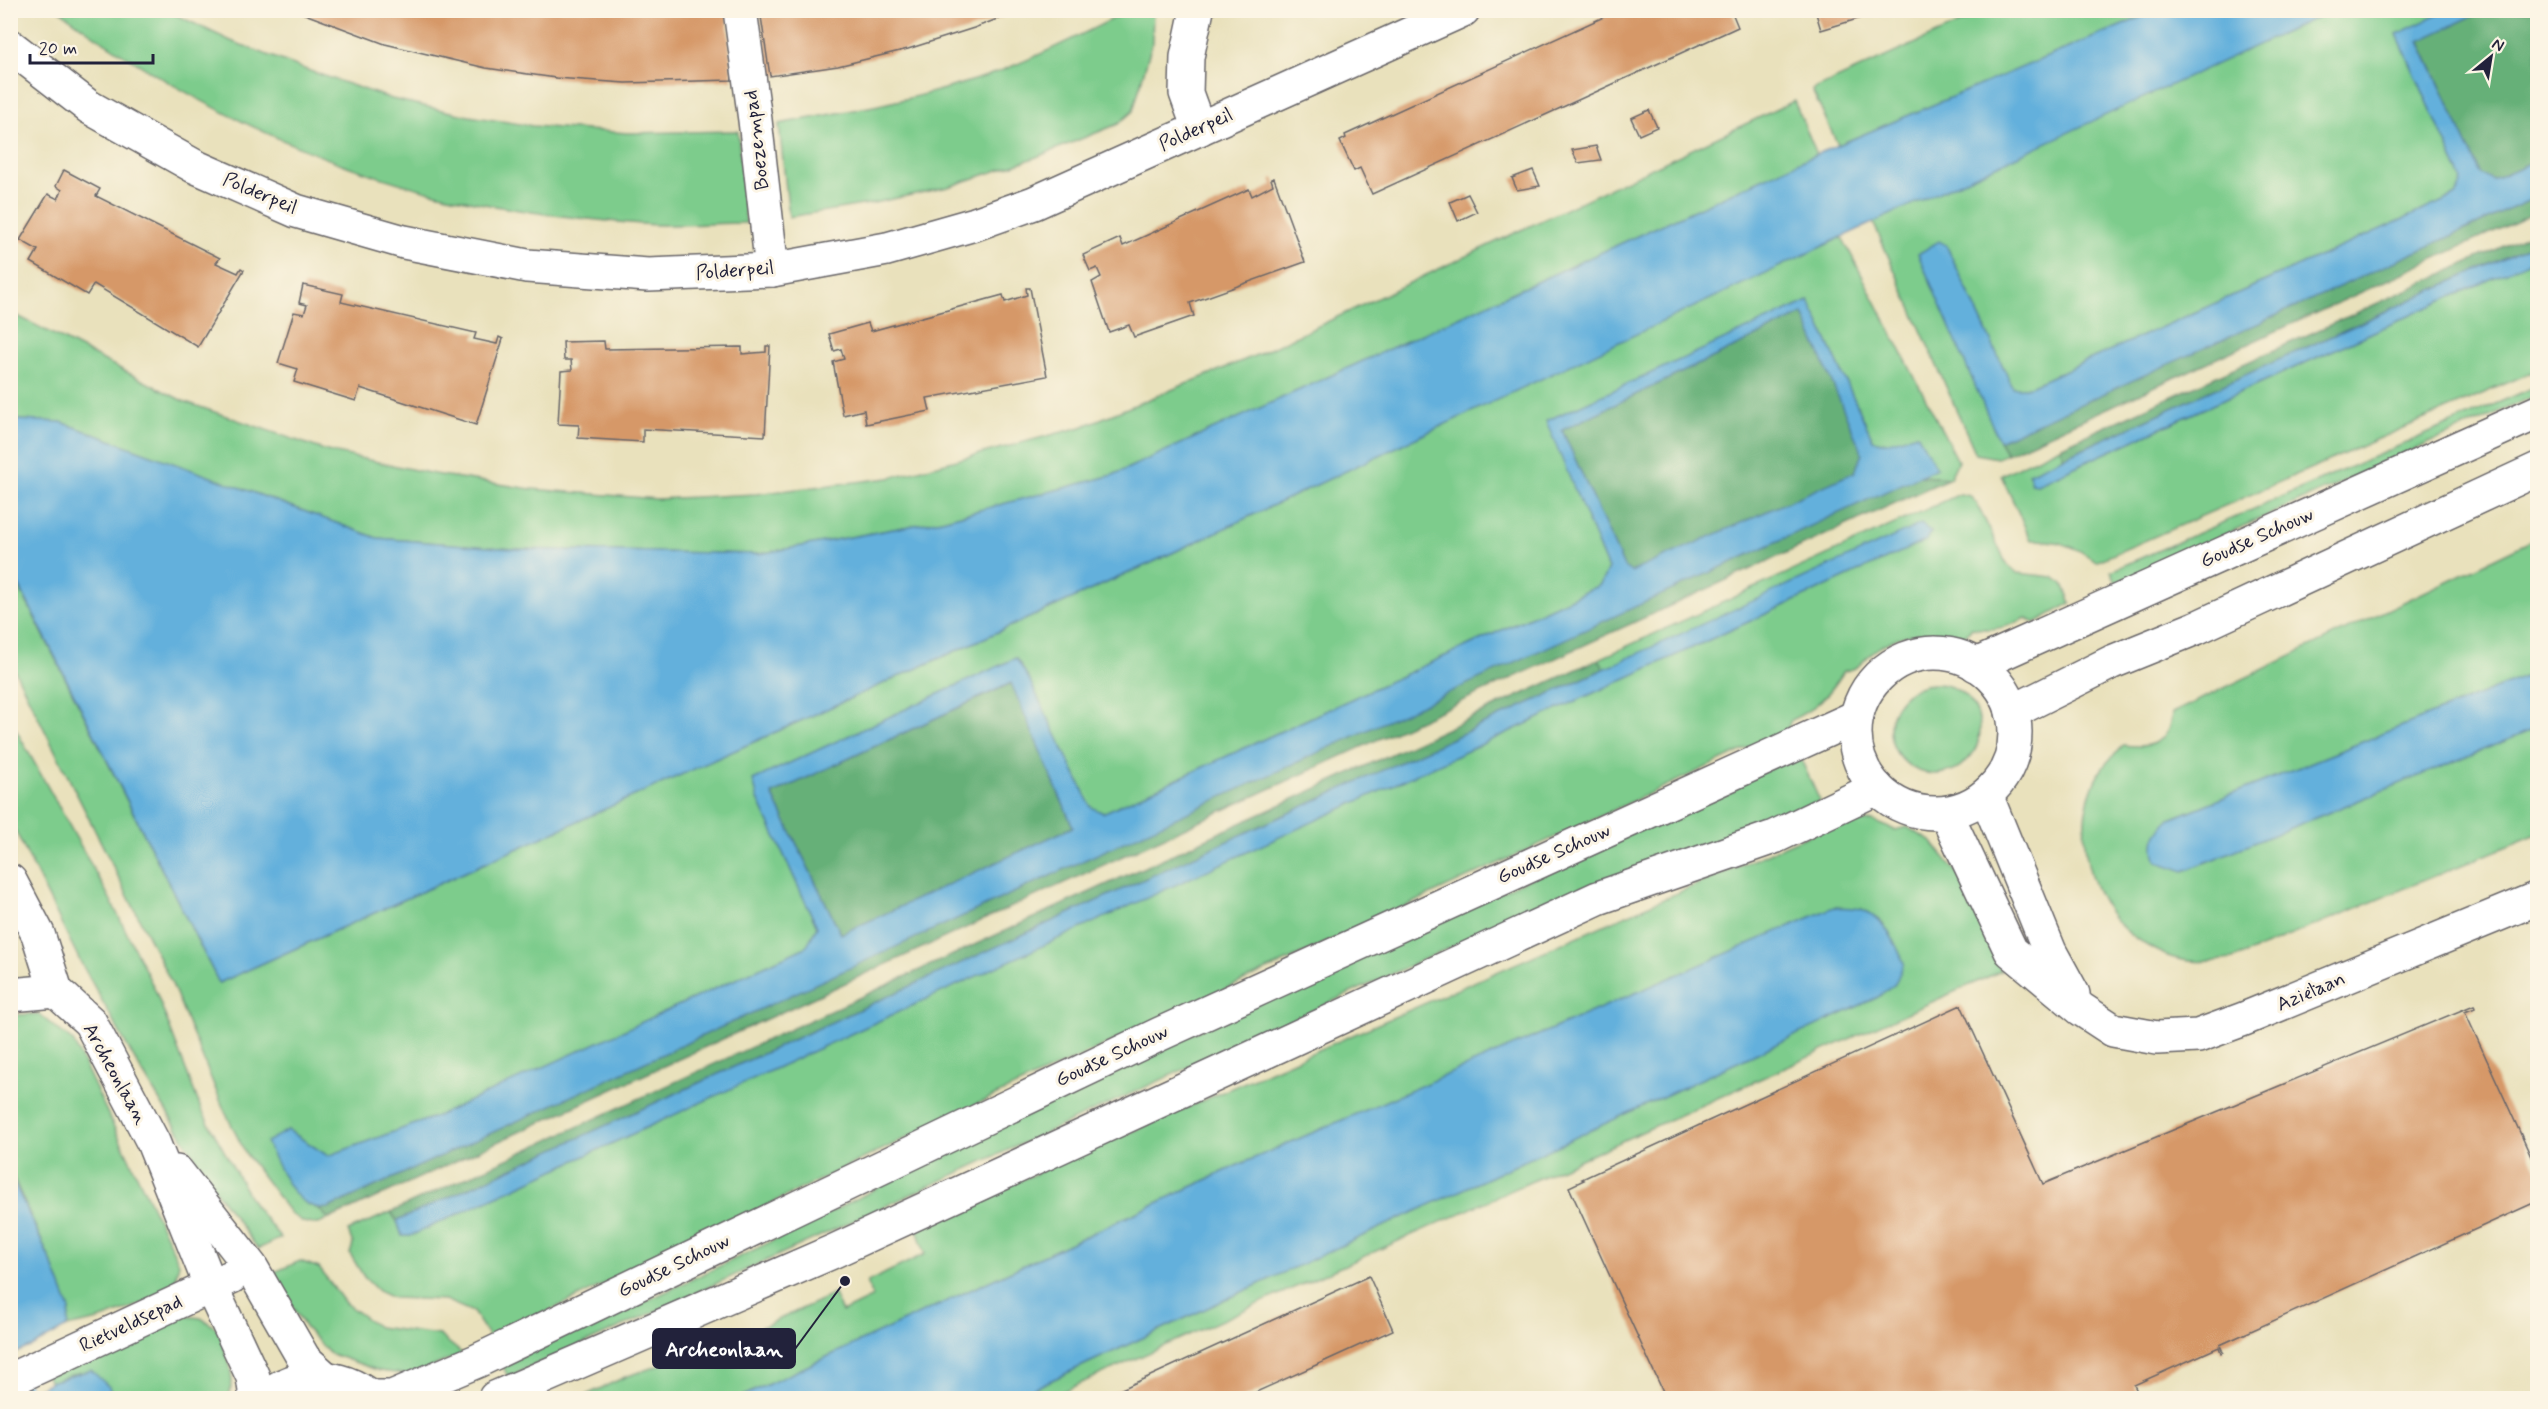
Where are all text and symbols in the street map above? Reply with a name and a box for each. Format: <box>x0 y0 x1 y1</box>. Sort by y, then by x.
scale bar <box>30 27 153 65</box>
north arrow <box>2461 27 2521 87</box>
text: N <box>2488 34 2508 57</box>
text: 20 m <box>39 37 77 61</box>
street label: Boezempad <box>737 88 777 192</box>
street label: Polderpeil <box>1155 102 1237 158</box>
street label: Polderpeil <box>219 166 301 222</box>
street label: Polderpeil <box>695 255 775 287</box>
street label: Goudse Schouw <box>2196 501 2318 575</box>
street label: Goudse Schouw <box>1493 817 1615 891</box>
street label: Aziëlaan <box>2273 965 2349 1019</box>
street label: Archeonlaan <box>76 1018 154 1130</box>
street label: Goudse Schouw <box>1051 1018 1173 1094</box>
street label: Goudse Schouw <box>613 1227 735 1305</box>
street label: Rietveldsepad <box>75 1288 187 1360</box>
callout: Archeonlaan <box>653 1329 795 1368</box>
text: Archeonlaan <box>665 1336 783 1364</box>

